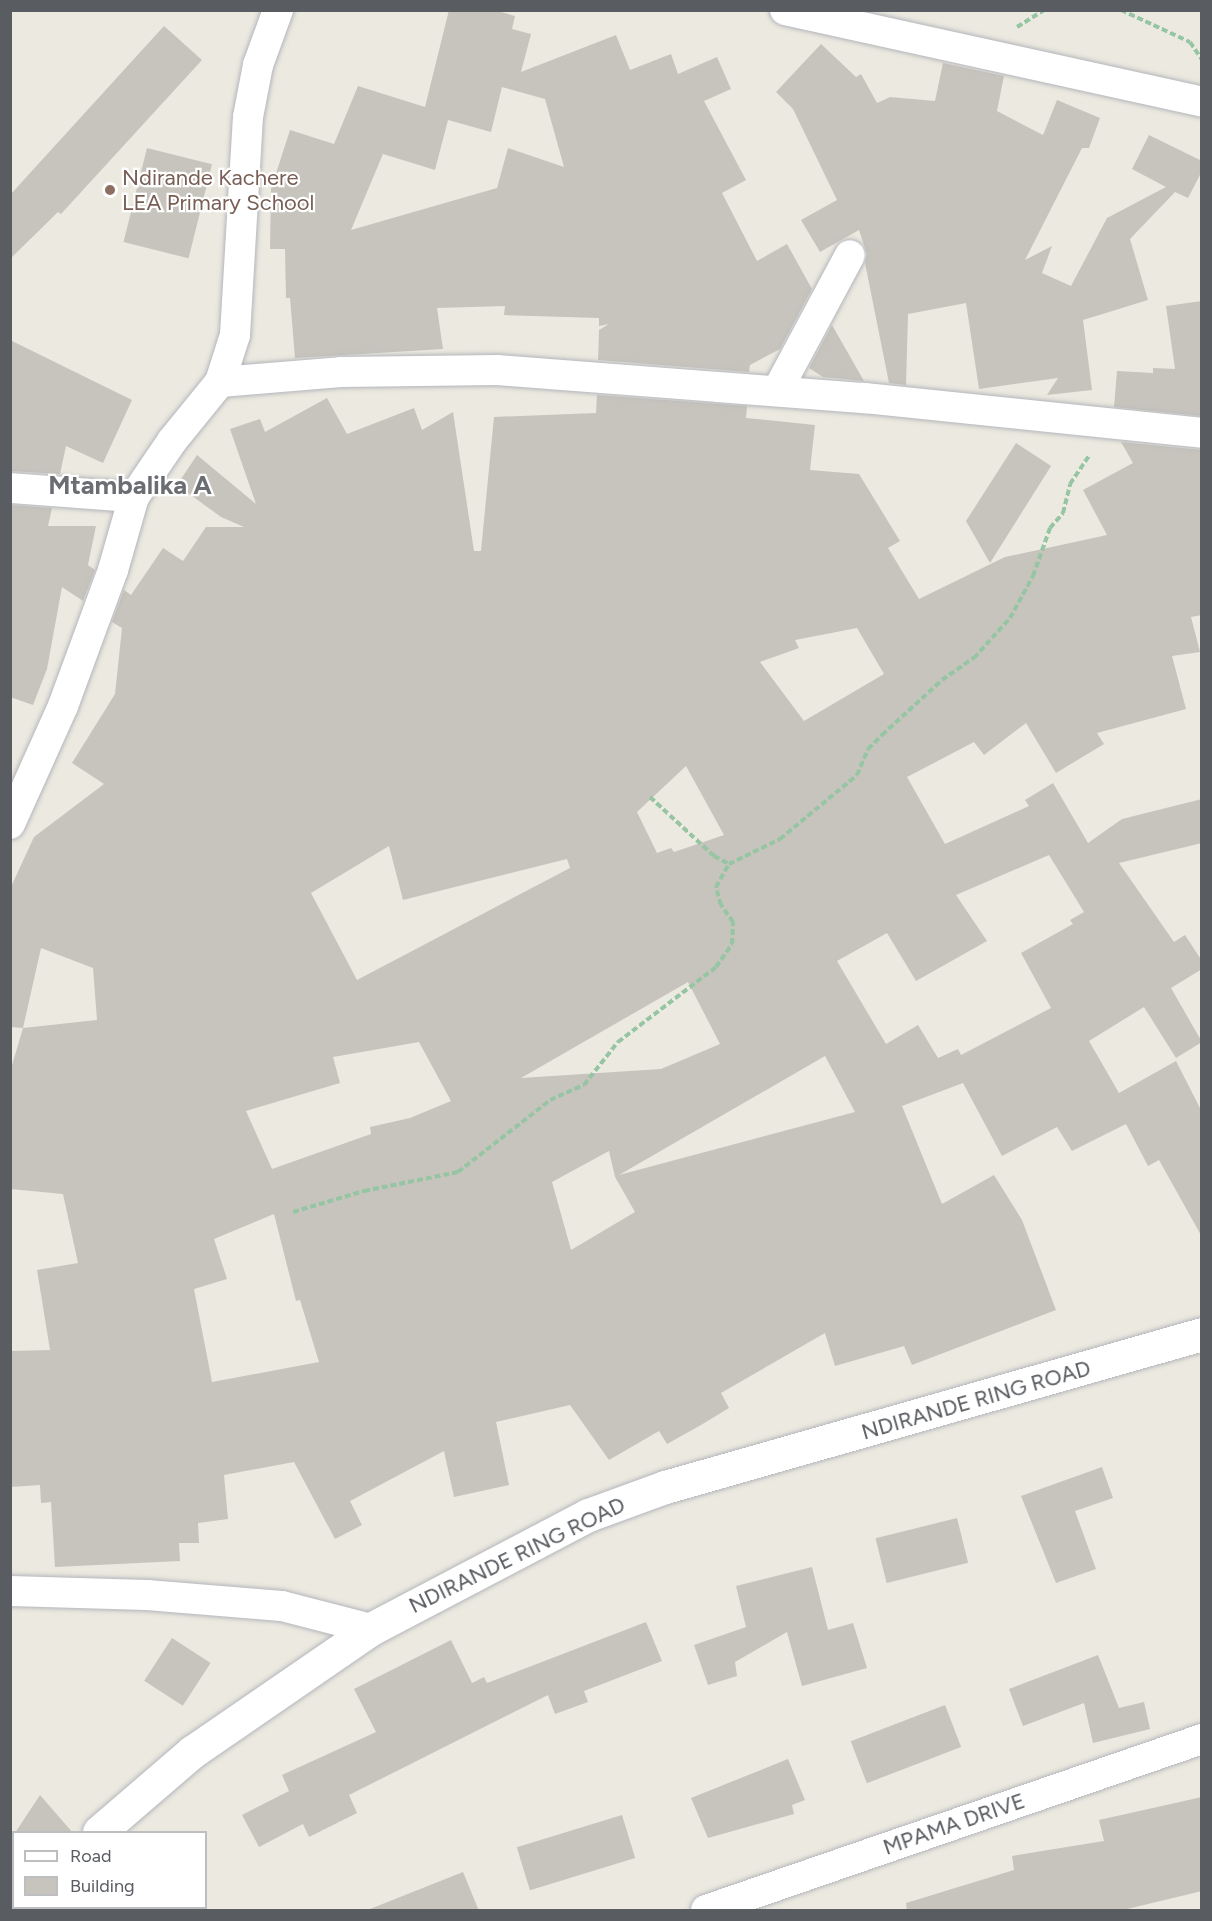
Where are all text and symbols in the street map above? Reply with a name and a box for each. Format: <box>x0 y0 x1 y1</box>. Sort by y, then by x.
place label: Ndirande Kachere LEA Primary School <box>122 164 314 216</box>
marker: Ndirande Kachere LEA Primary School <box>103 183 117 197</box>
district label: Mtambalika A <box>48 470 212 502</box>
street label: NDIRANDE RING ROAD <box>858 1355 1094 1445</box>
street label: NDIRANDE RING ROAD <box>405 1491 629 1619</box>
street label: MPAMA DRIVE <box>880 1787 1028 1861</box>
legend <box>12 1831 207 1909</box>
text: Road <box>70 1845 111 1867</box>
text: Building <box>70 1875 135 1897</box>

